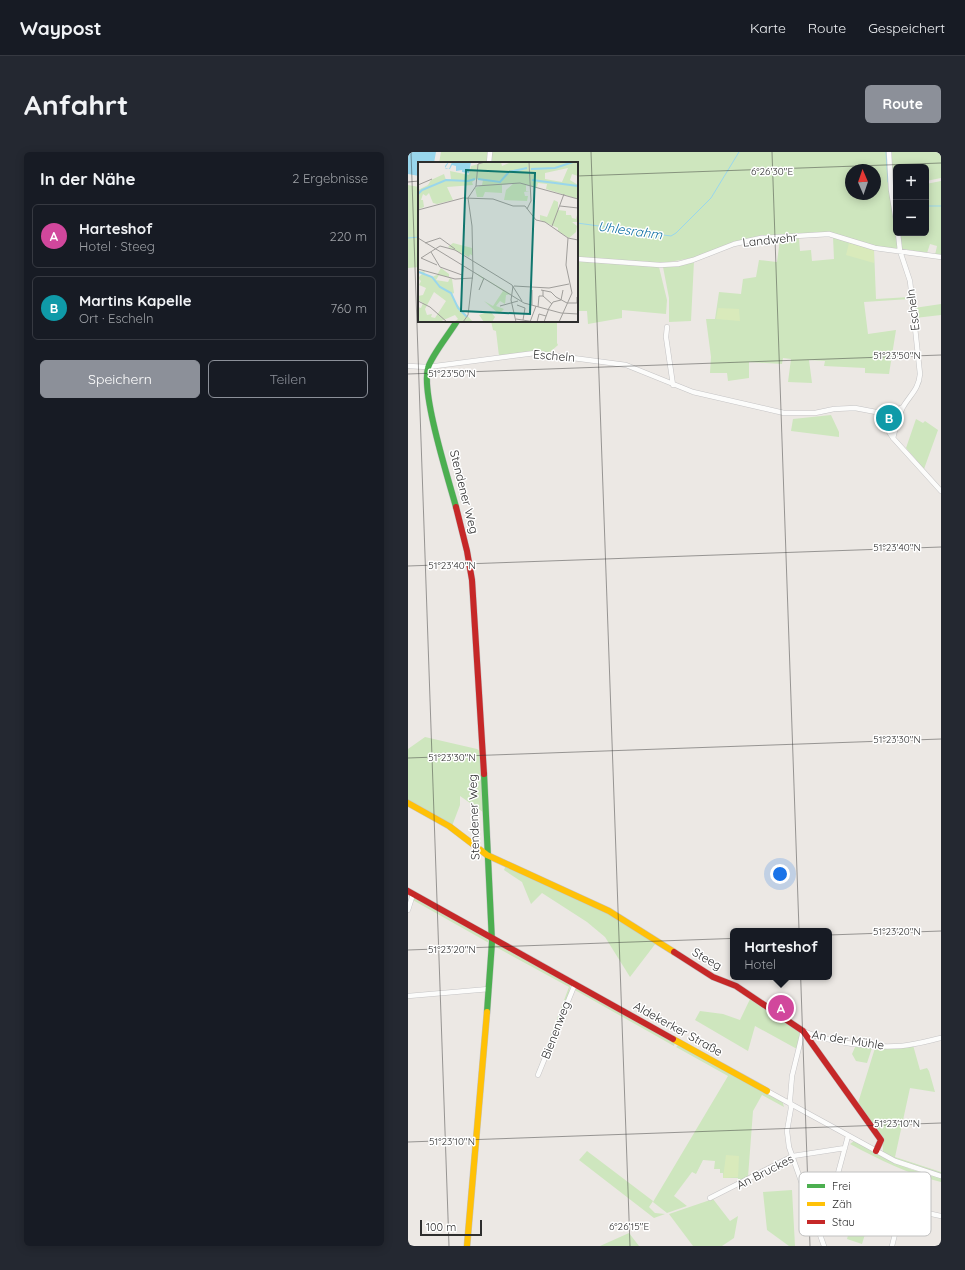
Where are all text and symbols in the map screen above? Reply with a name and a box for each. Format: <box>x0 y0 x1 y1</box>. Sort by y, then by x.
text: Waypost <box>20 16 102 40</box>
text: Karte <box>750 19 786 37</box>
text: Route <box>808 19 846 37</box>
text: Gespeichert <box>868 19 945 37</box>
button: Route <box>865 85 941 123</box>
text: Anfahrt <box>24 87 128 122</box>
inset map <box>418 162 578 322</box>
north arrow <box>845 164 881 200</box>
map controls <box>893 164 929 236</box>
button: + <box>893 164 929 200</box>
text: 6°26'30"E <box>751 165 793 178</box>
text: In der Nähe <box>40 168 136 189</box>
text: 2 Ergebnisse <box>292 170 368 186</box>
button: − <box>893 200 929 236</box>
water label: Uhlesrahm <box>597 218 664 243</box>
text: Harteshof <box>79 219 153 238</box>
text: A <box>50 228 58 244</box>
text: 220 m <box>329 228 367 244</box>
street label: Landwehr <box>742 229 799 250</box>
text: Hotel · Steeg <box>79 238 155 254</box>
street label: Escheln <box>903 288 923 332</box>
text: Martins Kapelle <box>79 291 192 310</box>
text: B <box>50 300 58 316</box>
text: 760 m <box>331 300 367 316</box>
text: Ort · Escheln <box>79 310 153 326</box>
street label: Escheln <box>532 346 576 365</box>
text: 51°23'50"N <box>873 349 921 362</box>
button: Speichern <box>40 360 200 398</box>
button: Teilen <box>208 360 368 398</box>
text: 51°23'50"N <box>428 367 476 380</box>
pin: B <box>876 403 902 433</box>
street label: Stendener Weg <box>447 448 482 535</box>
text: 51°23'40"N <box>873 541 921 554</box>
text: 51°23'40"N <box>428 559 476 572</box>
text: 51°23'30"N <box>873 733 921 746</box>
text: 51°23'30"N <box>428 751 476 764</box>
street label: Stendener Weg <box>465 774 482 860</box>
your location <box>770 864 790 884</box>
text: 51°23'20"N <box>873 925 921 938</box>
popup <box>730 928 832 980</box>
text: Harteshof <box>744 937 818 956</box>
text: 51°23'20"N <box>428 943 476 956</box>
street label: Steeg <box>690 944 725 973</box>
text: Hotel <box>744 956 776 972</box>
pin: A <box>768 993 794 1023</box>
street label: Aldekerker Straße <box>631 998 726 1059</box>
street label: Bienenweg <box>538 999 573 1061</box>
street label: An der Mühle <box>811 1026 885 1053</box>
text: 51°23'10"N <box>874 1117 920 1130</box>
text: 51°23'10"N <box>429 1135 475 1148</box>
street label: An Bruckes <box>734 1151 796 1192</box>
legend <box>799 1172 931 1236</box>
text: Frei <box>832 1179 851 1193</box>
text: Zäh <box>832 1197 852 1211</box>
text: Stau <box>832 1215 855 1229</box>
scale bar <box>420 1218 482 1237</box>
text: 100 m <box>426 1220 456 1234</box>
text: 6°26'15"E <box>609 1220 649 1233</box>

